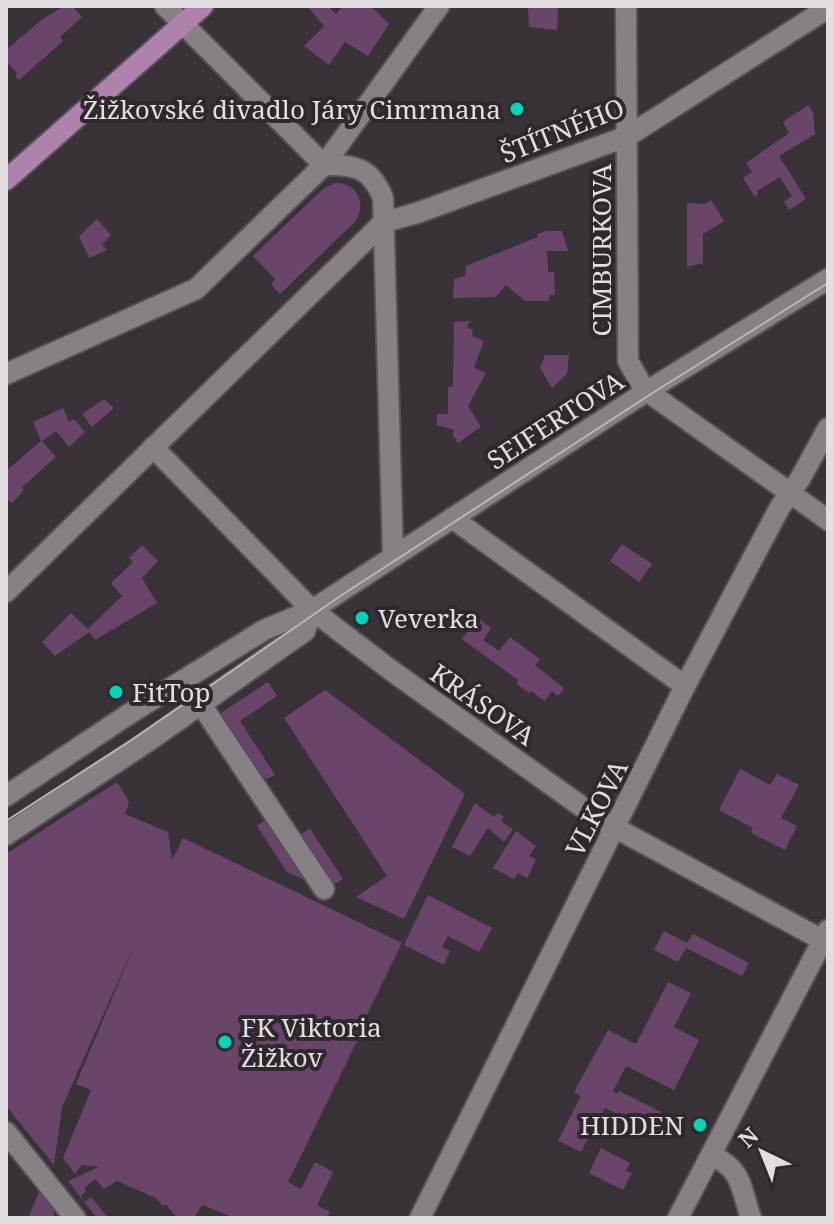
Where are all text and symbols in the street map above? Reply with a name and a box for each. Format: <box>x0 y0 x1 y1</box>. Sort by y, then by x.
street label: ŠTÍTNÉHO <box>495 89 629 171</box>
place label: Žižkovské divadlo Járy Cimrmana <box>83 91 501 127</box>
marker: Žižkovské divadlo Járy Cimrmana <box>508 100 526 118</box>
street label: CIMBURKOVA <box>583 163 619 336</box>
street label: SEIFERTOVA <box>480 362 631 478</box>
place label: Veverka <box>378 600 479 636</box>
marker: Veverka <box>353 609 371 627</box>
street label: KRÁSOVA <box>423 655 543 754</box>
place label: FitTop <box>132 674 210 710</box>
marker: FitTop <box>107 683 125 701</box>
street label: VLKOVA <box>556 753 636 863</box>
place label: FK Viktoria Žižkov <box>241 1009 382 1075</box>
marker: FK Viktoria Žižkov <box>216 1033 234 1051</box>
place label: HIDDEN <box>580 1107 684 1143</box>
north arrow <box>722 1112 802 1192</box>
marker: HIDDEN <box>691 1116 709 1134</box>
text: N <box>731 1120 764 1154</box>

